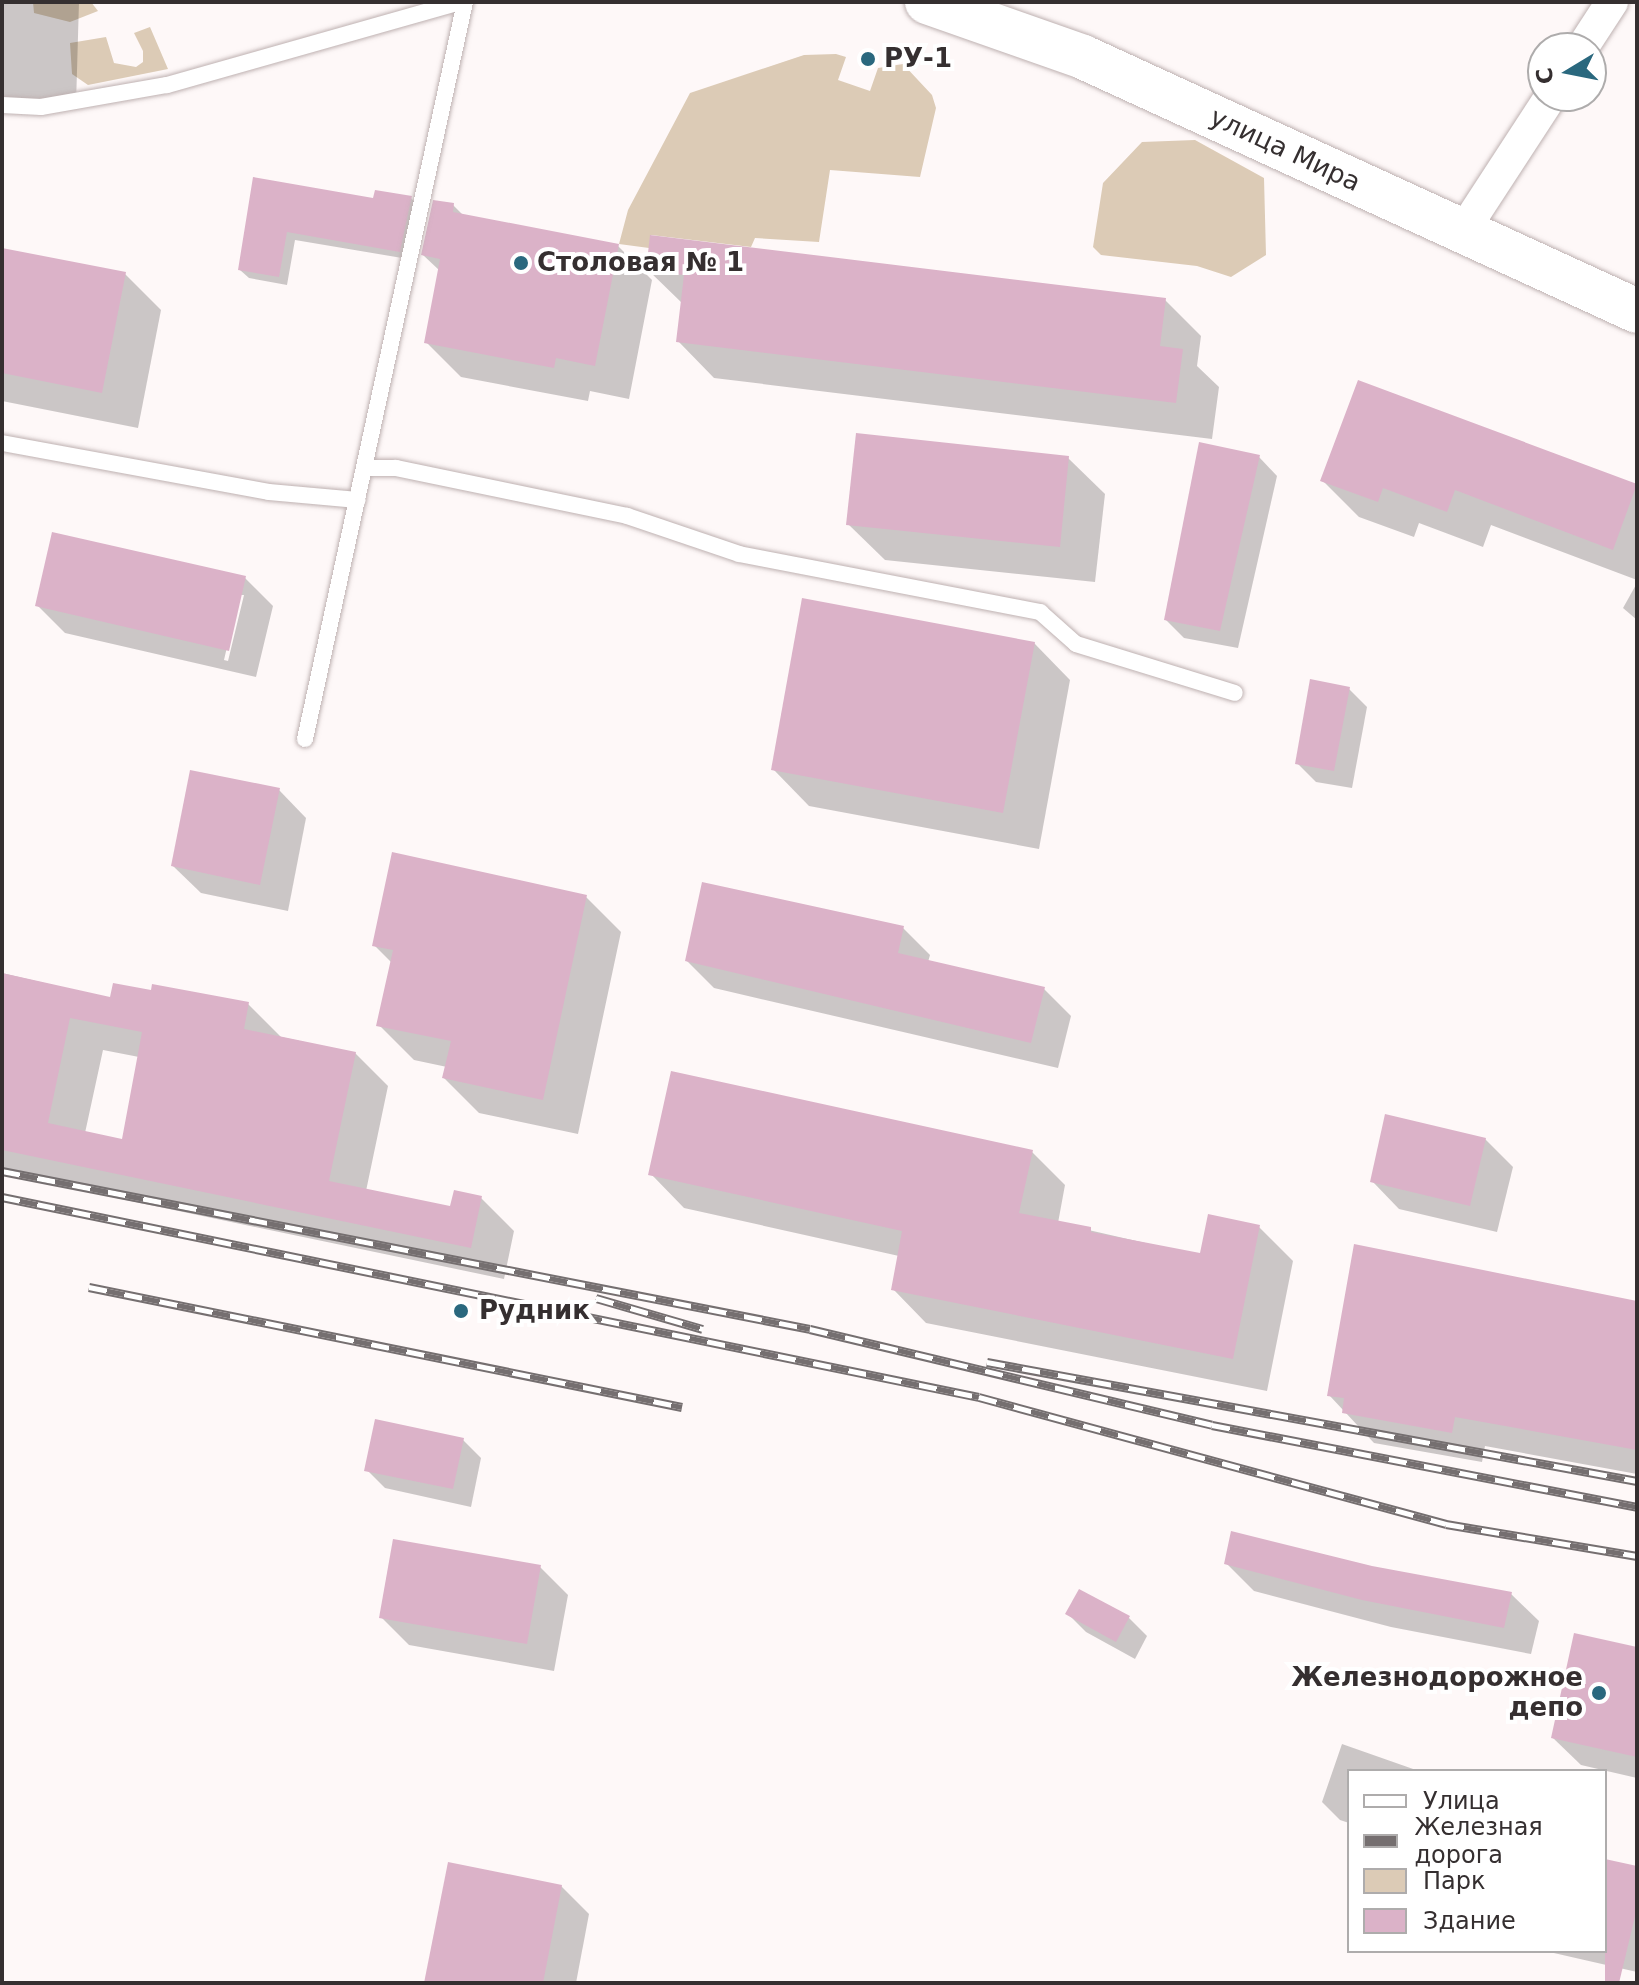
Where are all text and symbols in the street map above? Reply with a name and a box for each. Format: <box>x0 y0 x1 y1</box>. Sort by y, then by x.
north arrow <box>1527 32 1607 112</box>
place label: РУ-1 <box>884 43 952 75</box>
marker: РУ-1 <box>859 50 877 68</box>
text: С <box>1531 66 1559 86</box>
street label: улица Мира <box>1205 102 1365 198</box>
place label: Столовая № 1 <box>537 247 744 279</box>
marker: Столовая № 1 <box>512 254 530 272</box>
place label: Рудник <box>479 1295 590 1327</box>
marker: Рудник <box>450 1300 472 1322</box>
place label: Железнодорожное депо <box>1291 1662 1583 1724</box>
marker: Железнодорожное депо <box>1590 1684 1608 1702</box>
legend <box>1347 1769 1607 1953</box>
text: Улица <box>1423 1787 1500 1815</box>
text: Железная дорога <box>1414 1813 1543 1869</box>
text: Парк <box>1423 1867 1485 1895</box>
text: Здание <box>1423 1907 1516 1935</box>

